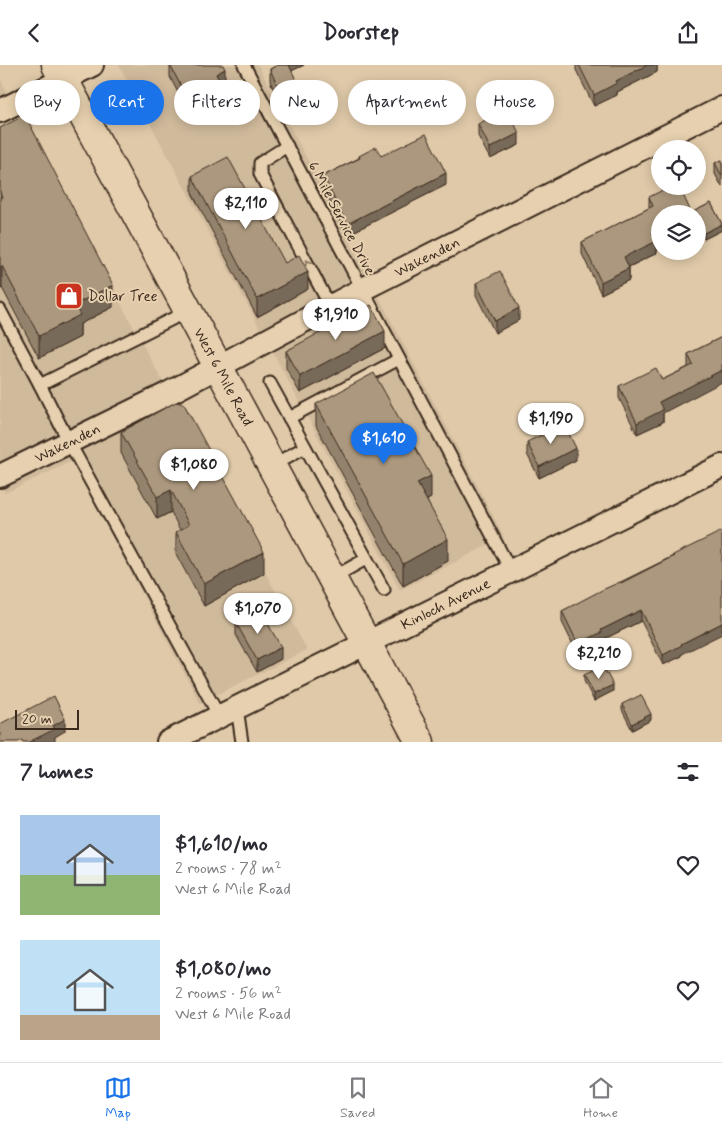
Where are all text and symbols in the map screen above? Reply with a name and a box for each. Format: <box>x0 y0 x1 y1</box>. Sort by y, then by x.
icon: back <box>20 19 48 47</box>
text: Doorstep <box>323 19 399 47</box>
icon: share <box>674 19 702 47</box>
chip: Buy <box>15 80 80 125</box>
chip: Rent <box>90 80 164 125</box>
chip: Filters <box>174 80 260 125</box>
chip: New <box>270 80 338 125</box>
chip: Apartment <box>348 80 466 125</box>
chip: House <box>476 80 554 125</box>
map controls <box>651 140 706 260</box>
button: locate <box>651 140 706 195</box>
street label: 6 Mile Service Drive <box>303 158 380 279</box>
pin: $2,110 <box>205 187 287 230</box>
text: $2,110 <box>225 193 267 214</box>
button: layers <box>651 205 706 260</box>
street label: Wakenden <box>391 233 463 283</box>
one-way arrow <box>304 259 314 268</box>
shop icon: Dollar Tree <box>54 281 84 311</box>
place label: Dollar Tree <box>88 287 158 307</box>
pin: $1,910 <box>295 299 377 341</box>
text: $1,910 <box>314 304 358 325</box>
street label: West 6 Mile Road <box>188 325 257 430</box>
pin: $1,190 <box>510 403 592 445</box>
text: $1,190 <box>529 408 573 429</box>
street label: Wakenden <box>32 419 104 468</box>
pin: $1,610 <box>343 423 425 465</box>
text: $1,610 <box>362 428 406 449</box>
pin: $1,080 <box>153 449 235 491</box>
text: $1,080 <box>171 454 217 475</box>
street label: Kinloch Avenue <box>398 574 494 635</box>
pin: $1,070 <box>217 593 299 635</box>
text: $1,070 <box>234 598 282 619</box>
pin: $2,210 <box>558 637 640 680</box>
text: $2,210 <box>577 643 621 664</box>
scale bar <box>15 707 79 730</box>
text: 20 m <box>22 710 52 728</box>
text: 7 homes <box>20 758 93 786</box>
icon: filters <box>674 758 702 786</box>
text: $1,610/mo <box>175 830 268 858</box>
icon: home <box>60 835 120 895</box>
icon: heart <box>674 851 702 879</box>
text: 2 rooms · 78 m² <box>175 858 282 879</box>
text: West 6 Mile Road <box>175 879 291 900</box>
text: $1,080/mo <box>175 955 271 983</box>
icon: home <box>60 960 120 1020</box>
icon: heart <box>674 976 702 1004</box>
text: 2 rooms · 56 m² <box>175 983 282 1004</box>
text: West 6 Mile Road <box>175 1004 291 1025</box>
tab: Map <box>104 1074 132 1122</box>
tab: Saved <box>340 1074 375 1122</box>
tab: Home <box>583 1074 618 1122</box>

